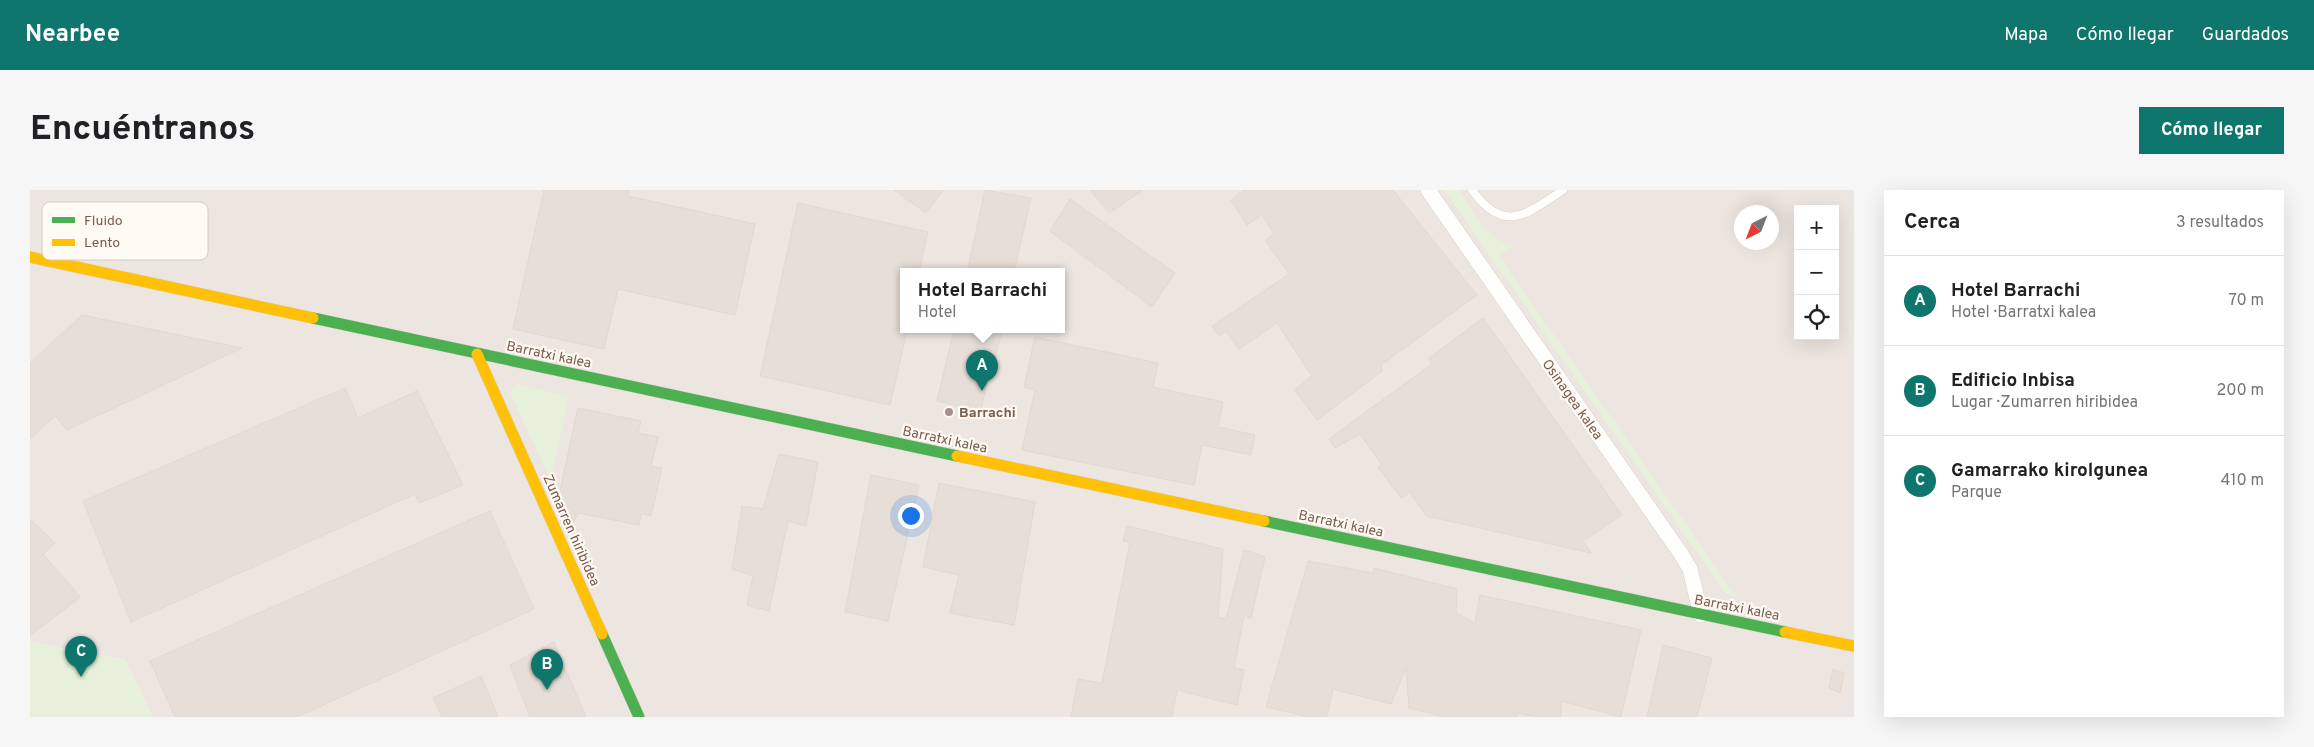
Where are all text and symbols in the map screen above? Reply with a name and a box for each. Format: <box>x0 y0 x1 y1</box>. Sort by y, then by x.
text: Nearbee <box>25 20 120 50</box>
text: Mapa <box>2004 24 2048 47</box>
text: Cómo llegar <box>2076 24 2174 47</box>
text: Guardados <box>2202 24 2289 47</box>
button: Cómo llegar <box>2139 107 2284 154</box>
text: Encuéntranos <box>30 108 255 152</box>
legend <box>42 202 208 260</box>
north arrow <box>1734 205 1779 250</box>
map controls <box>1794 205 1839 340</box>
button: + <box>1794 205 1839 250</box>
text: Cerca <box>1904 209 1960 236</box>
text: Fluido <box>84 213 123 230</box>
text: 3 resultados <box>2176 213 2264 233</box>
text: Lento <box>84 235 120 252</box>
button: − <box>1794 250 1839 295</box>
popup <box>900 268 1065 333</box>
text: Hotel Barrachi <box>918 279 1047 303</box>
text: Hotel Barrachi <box>1951 279 2080 303</box>
text: A <box>1914 291 1926 311</box>
text: 70 m <box>2229 291 2264 311</box>
button: locate <box>1794 295 1839 340</box>
text: Hotel <box>918 303 956 323</box>
text: Hotel · Barratxi kalea <box>1951 303 2096 323</box>
street label: Barratxi kalea <box>505 338 593 373</box>
pin: A <box>966 350 998 391</box>
street label: Osinagea kalea <box>1538 356 1606 443</box>
text: Edificio Inbisa <box>1951 369 2075 393</box>
text: B <box>1914 381 1926 401</box>
text: 200 m <box>2216 381 2264 401</box>
text: Lugar · Zumarren hiribidea <box>1951 393 2138 413</box>
place label: Barrachi <box>959 405 1016 422</box>
marker: Barrachi <box>943 406 955 418</box>
street label: Barratxi kalea <box>901 423 989 458</box>
text: Gamarrako kirolgunea <box>1951 459 2148 483</box>
text: C <box>1915 471 1925 491</box>
text: 410 m <box>2221 471 2264 491</box>
street label: Zumarren hiribidea <box>538 472 603 589</box>
text: Parque <box>1951 483 2002 503</box>
your location <box>898 503 924 529</box>
street label: Barratxi kalea <box>1297 507 1385 542</box>
street label: Barratxi kalea <box>1693 592 1781 625</box>
pin: C <box>65 636 97 677</box>
pin: B <box>531 649 563 690</box>

